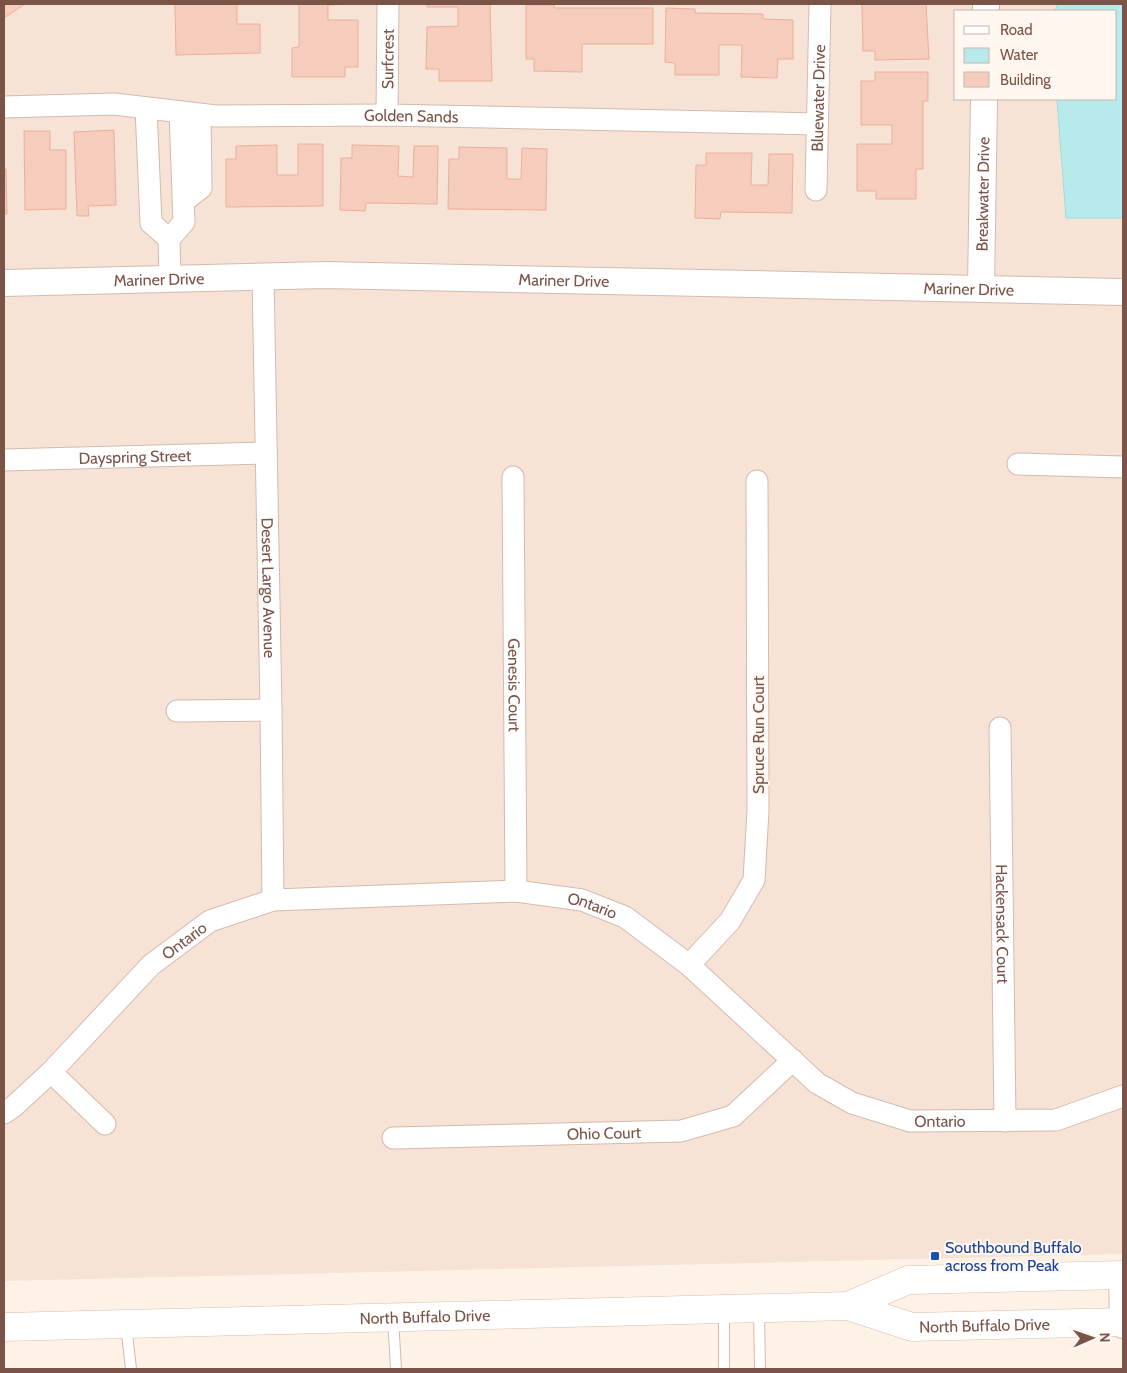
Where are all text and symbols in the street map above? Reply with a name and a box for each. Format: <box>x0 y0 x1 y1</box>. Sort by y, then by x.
legend <box>954 10 1117 100</box>
text: Road <box>1000 21 1033 39</box>
street label: Surfcrest <box>378 28 398 89</box>
street label: Bluewater Drive <box>808 44 829 152</box>
text: Water <box>1000 46 1038 64</box>
text: Building <box>1000 71 1051 89</box>
street label: Golden Sands <box>364 106 459 127</box>
street label: Breakwater Drive <box>973 137 993 251</box>
street label: Mariner Drive <box>113 269 205 290</box>
street label: Mariner Drive <box>518 270 609 291</box>
street label: Mariner Drive <box>923 279 1014 300</box>
street label: Dayspring Street <box>78 446 192 468</box>
street label: Desert Largo Avenue <box>257 518 279 658</box>
street label: Genesis Court <box>504 638 524 732</box>
street label: Spruce Run Court <box>749 675 768 794</box>
street label: Hackensack Court <box>992 864 1012 985</box>
street label: Ontario <box>566 889 620 923</box>
street label: Ontario <box>158 918 211 964</box>
street label: Ontario <box>914 1112 966 1131</box>
street label: Ohio Court <box>567 1123 642 1144</box>
place label: Southbound Buffalo across from Peak <box>945 1238 1082 1275</box>
marker: Southbound Buffalo across from Peak <box>929 1250 941 1262</box>
street label: North Buffalo Drive <box>359 1306 490 1328</box>
north arrow <box>1067 1313 1117 1363</box>
street label: North Buffalo Drive <box>919 1315 1050 1337</box>
text: N <box>1096 1332 1114 1343</box>

